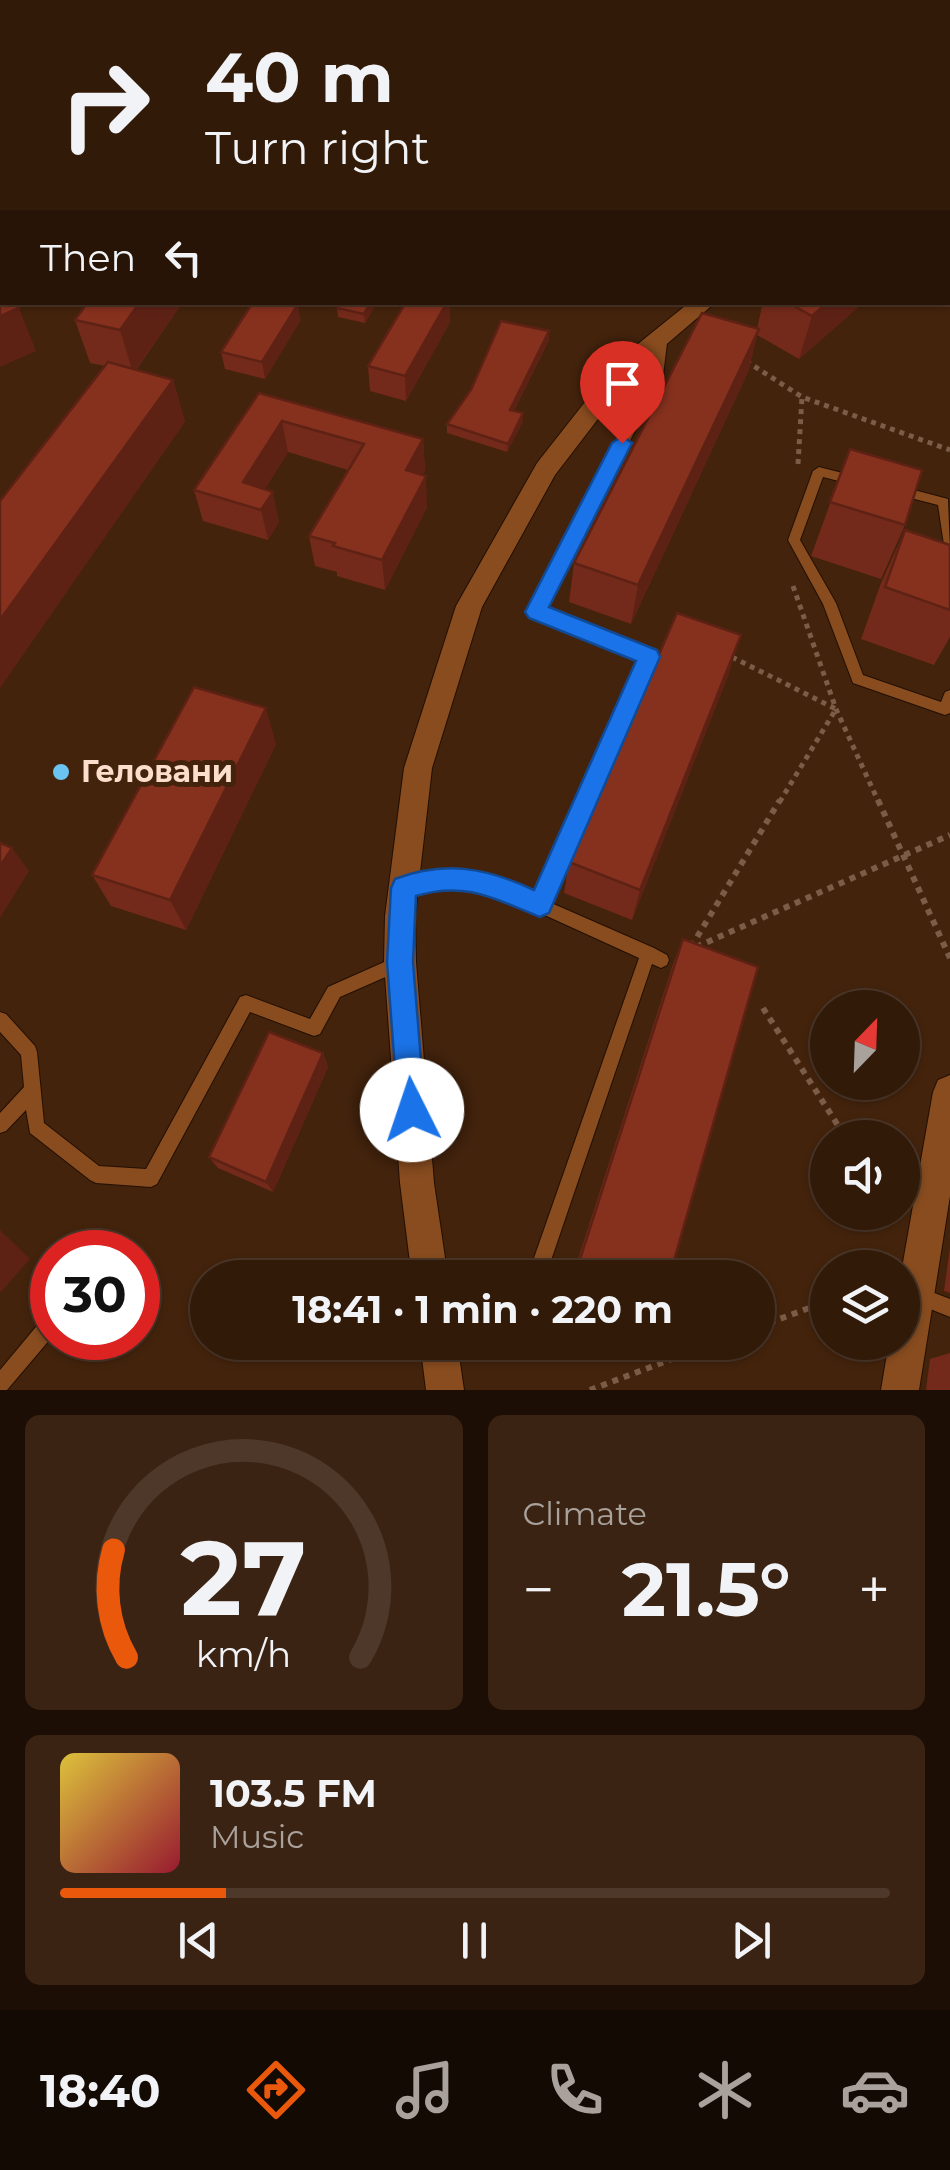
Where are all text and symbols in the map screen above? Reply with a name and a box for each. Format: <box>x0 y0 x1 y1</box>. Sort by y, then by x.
text: 40 m <box>205 34 394 120</box>
icon: right <box>40 40 170 170</box>
text: Turn right <box>205 120 430 175</box>
icon: left <box>156 230 211 285</box>
text: Then <box>40 234 136 281</box>
pin <box>580 341 665 444</box>
icon: arrive <box>595 356 650 411</box>
place label: Геловани <box>81 753 233 790</box>
marker: Геловани <box>50 761 72 783</box>
north arrow <box>810 990 920 1100</box>
map controls <box>810 990 920 1360</box>
position arrow <box>360 1058 464 1162</box>
button: sound <box>810 1120 920 1230</box>
speed limit sign: 30 <box>30 1230 160 1360</box>
button: layers <box>810 1250 920 1360</box>
text: 18:41 · 1 min · 220 m <box>292 1286 673 1333</box>
text: Climate <box>523 1494 647 1533</box>
text: 27 <box>181 1514 307 1641</box>
text: 21.5° <box>622 1543 791 1635</box>
text: − <box>523 1556 554 1623</box>
text: + <box>858 1556 890 1623</box>
text: km/h <box>196 1632 291 1676</box>
text: 103.5 FM <box>210 1770 377 1817</box>
text: Music <box>210 1817 304 1856</box>
icon: previous <box>171 1913 226 1968</box>
icon: pause <box>447 1913 502 1968</box>
icon: next <box>724 1913 779 1968</box>
icon: directions <box>241 2055 311 2125</box>
icon: music <box>390 2055 460 2125</box>
icon: phone <box>540 2055 610 2125</box>
icon: climate <box>690 2055 760 2125</box>
icon: car <box>840 2055 910 2125</box>
text: 18:40 <box>40 2063 161 2118</box>

